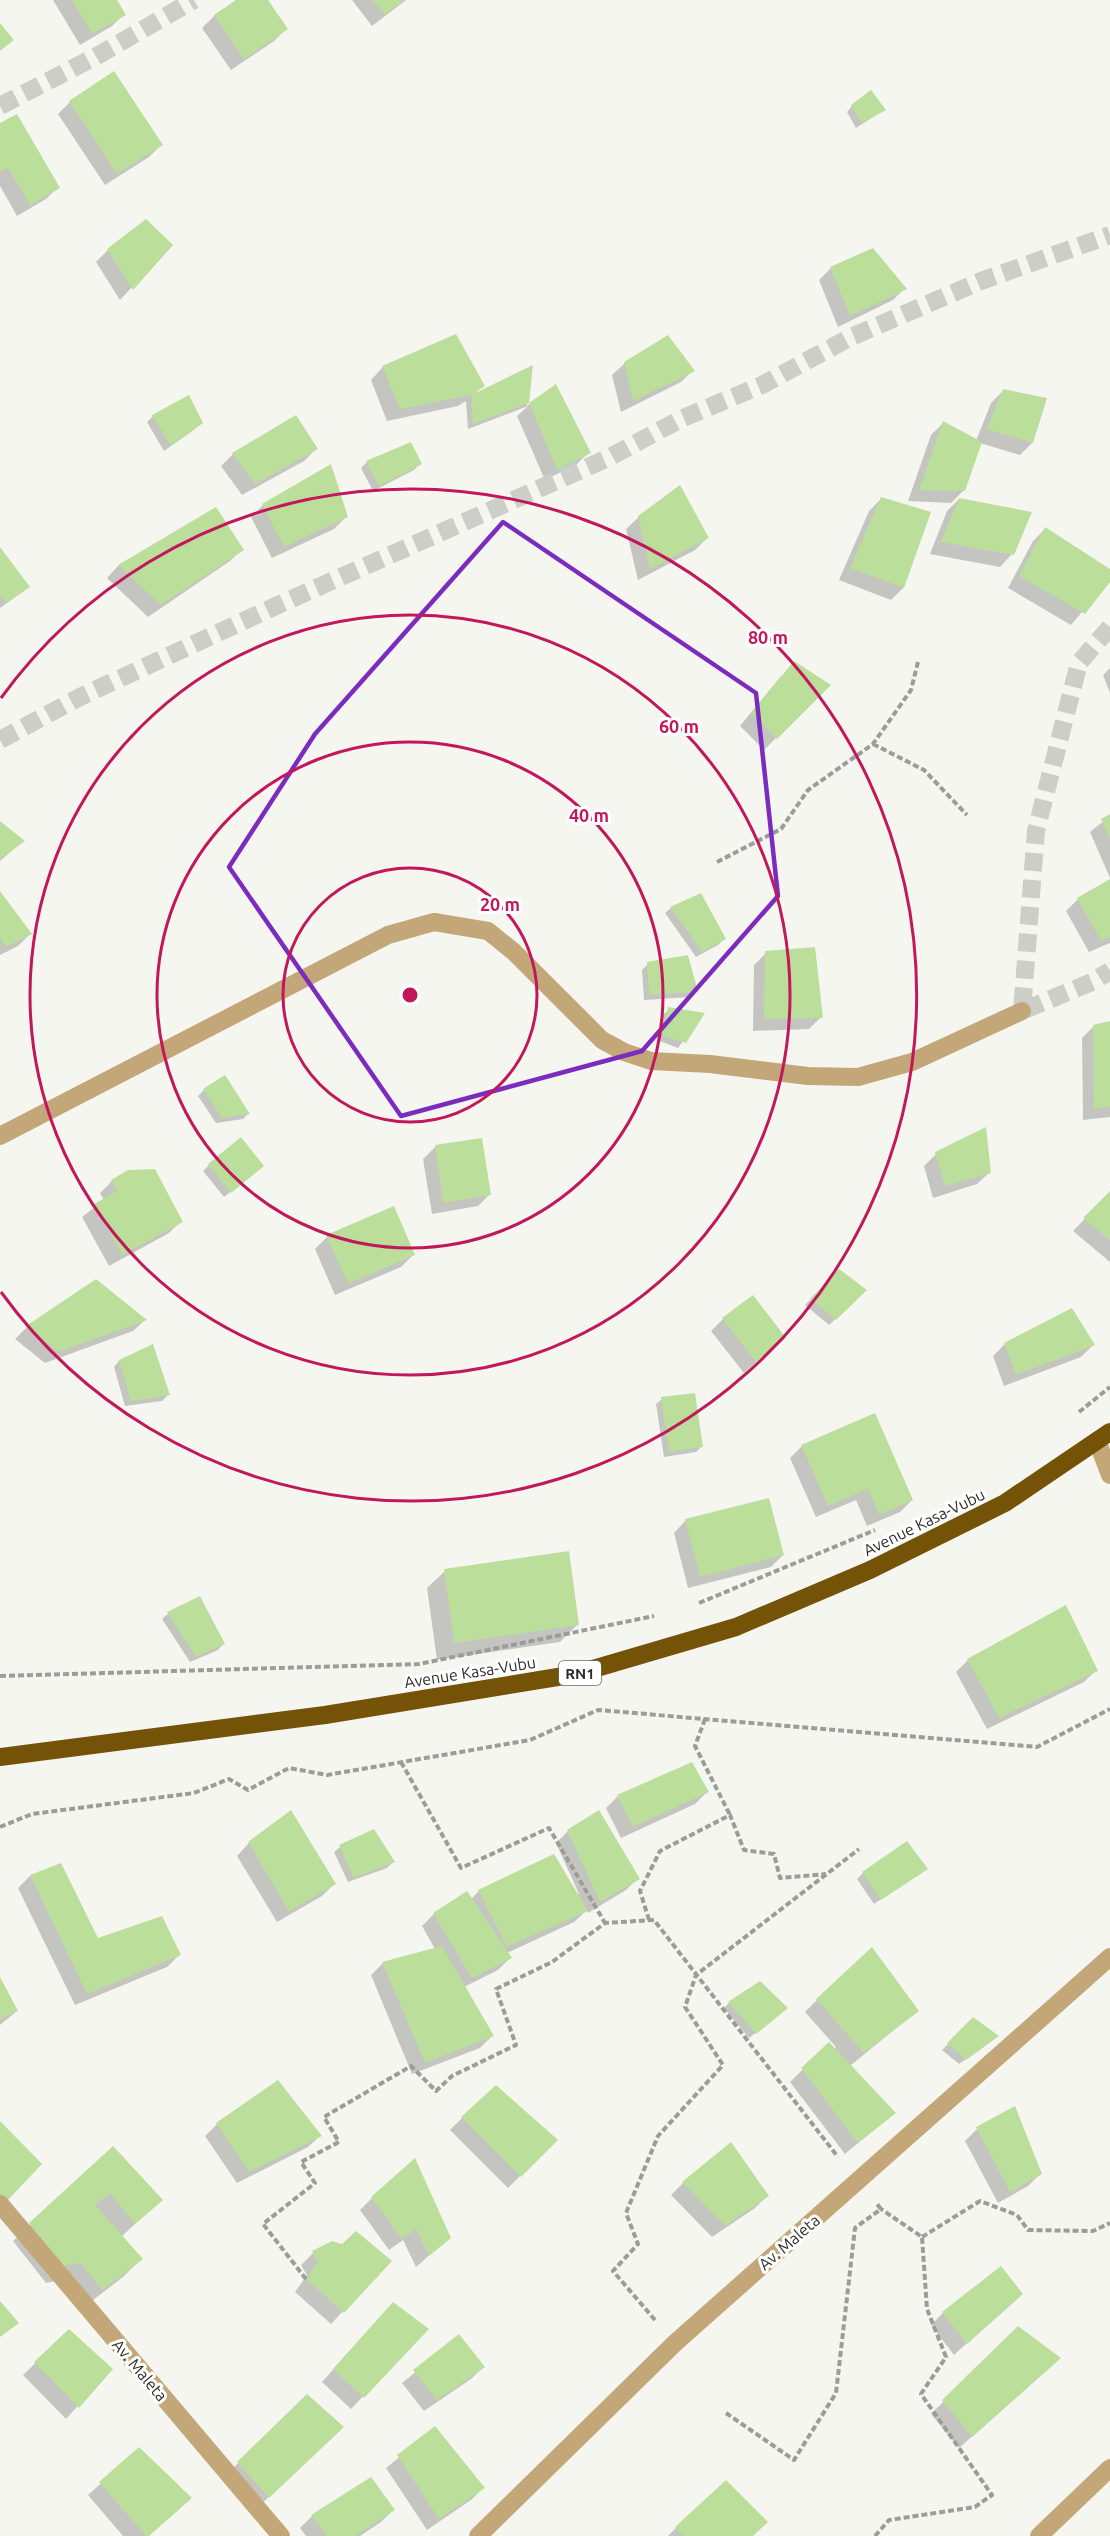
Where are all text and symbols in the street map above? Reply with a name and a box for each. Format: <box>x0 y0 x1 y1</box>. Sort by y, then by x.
text: 80 m <box>748 627 788 647</box>
text: 60 m <box>659 716 699 736</box>
text: 40 m <box>569 805 609 825</box>
text: 20 m <box>480 894 520 914</box>
centre of rings <box>400 985 420 1005</box>
street label: Avenue Kasa-Vubu <box>860 1485 988 1559</box>
street label: Avenue Kasa-Vubu <box>403 1653 537 1691</box>
road number: RN1 <box>559 1661 601 1685</box>
street label: Av. Maleta <box>755 2211 823 2273</box>
street label: Av. Maleta <box>109 2336 171 2404</box>

